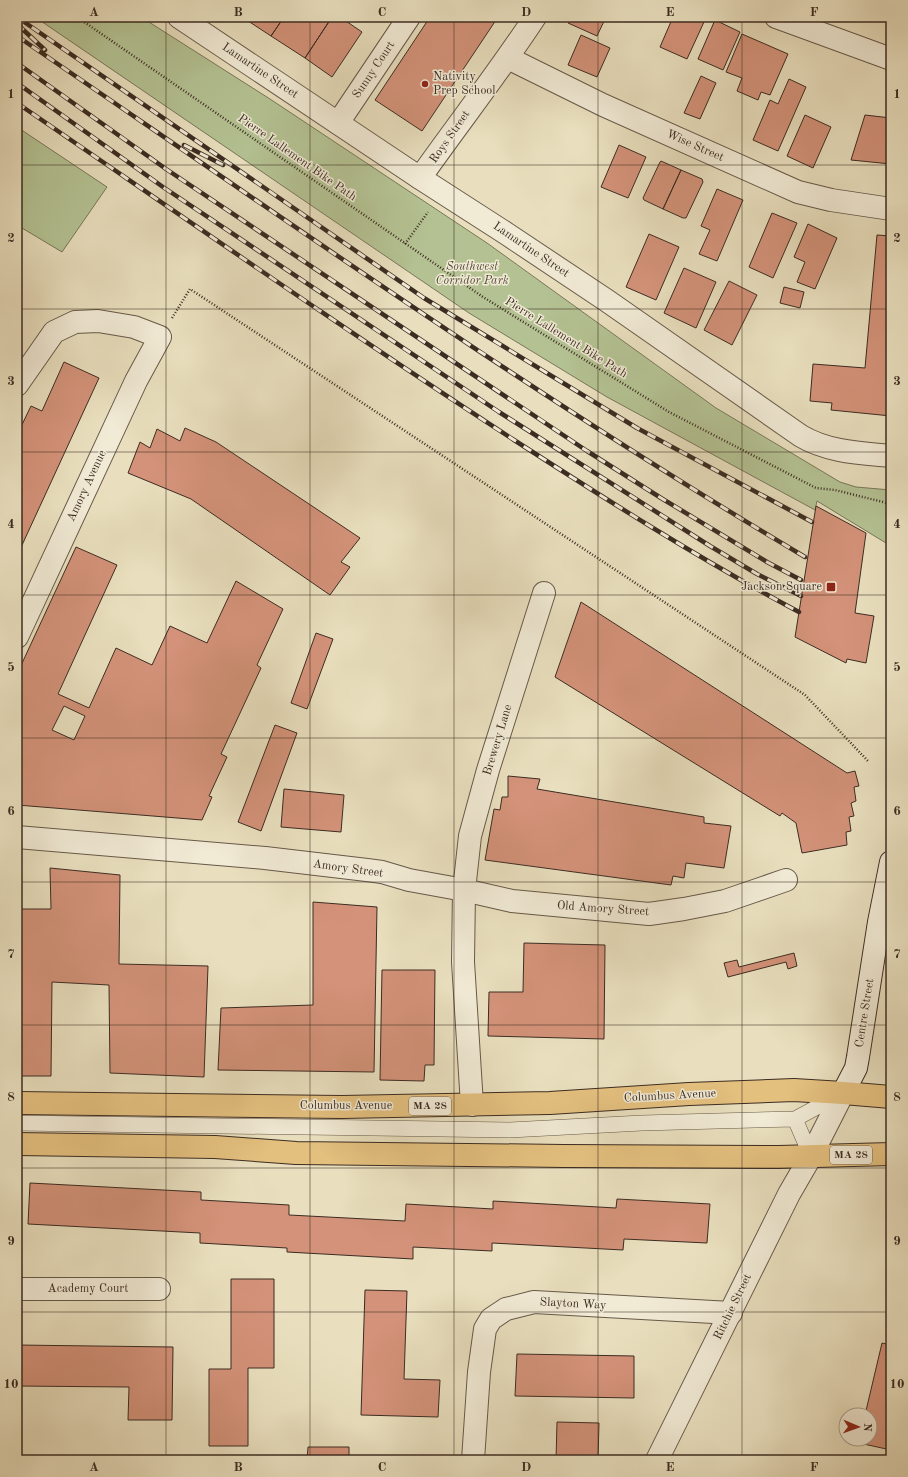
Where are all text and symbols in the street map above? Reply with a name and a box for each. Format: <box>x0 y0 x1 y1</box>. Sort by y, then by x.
text: A <box>89 6 99 19</box>
text: B <box>233 6 243 19</box>
text: C <box>378 6 386 19</box>
text: D <box>521 6 531 19</box>
text: E <box>666 6 675 19</box>
text: F <box>810 6 819 19</box>
street label: Sunny Court <box>351 39 397 101</box>
street label: Lamartine Street <box>220 41 300 101</box>
place label: Nativity Prep School <box>433 71 496 97</box>
marker: Nativity Prep School <box>420 79 430 89</box>
text: 1 <box>7 88 15 101</box>
text: 1 <box>893 88 901 101</box>
street label: Roys Street <box>428 108 472 166</box>
street label: Pierre Lallement Bike Path <box>236 112 359 204</box>
street label: Wise Street <box>665 128 725 164</box>
street label: Lamartine Street <box>491 220 571 280</box>
text: 2 <box>7 232 15 245</box>
text: 2 <box>893 232 901 245</box>
park label: Southwest Corridor Park <box>435 261 509 287</box>
street label: Pierre Lallement Bike Path <box>503 295 630 381</box>
text: 3 <box>7 375 15 388</box>
text: 3 <box>893 375 901 388</box>
street label: Amory Avenue <box>65 448 109 524</box>
text: 4 <box>7 518 15 531</box>
text: 4 <box>893 518 901 531</box>
place label: Jackson Square <box>741 581 822 593</box>
marker: Jackson Square <box>825 581 837 593</box>
text: 5 <box>7 661 15 674</box>
text: 5 <box>893 661 901 674</box>
street label: Brewery Lane <box>482 703 515 777</box>
text: 6 <box>7 805 15 818</box>
text: 6 <box>893 805 901 818</box>
street label: Amory Street <box>312 858 384 880</box>
street label: Old Amory Street <box>557 900 649 918</box>
text: 7 <box>7 948 15 961</box>
text: 7 <box>893 948 901 961</box>
street label: Centre Street <box>854 978 876 1048</box>
street label: Columbus Avenue <box>624 1088 717 1104</box>
text: 8 <box>7 1091 15 1104</box>
text: 8 <box>893 1091 901 1104</box>
road number: MA 28 <box>409 1097 451 1115</box>
street label: Columbus Avenue <box>300 1100 393 1112</box>
road number: MA 28 <box>830 1146 872 1164</box>
text: 9 <box>7 1235 15 1248</box>
text: 9 <box>893 1235 901 1248</box>
street label: Ritchie Street <box>712 1272 754 1342</box>
street label: Academy Court <box>48 1283 128 1295</box>
street label: Slayton Way <box>539 1296 607 1312</box>
text: 10 <box>3 1378 19 1391</box>
text: 10 <box>889 1378 905 1391</box>
north arrow <box>838 1407 878 1447</box>
text: N <box>861 1423 872 1432</box>
text: A <box>89 1461 99 1474</box>
text: B <box>233 1461 243 1474</box>
text: C <box>378 1461 386 1474</box>
text: D <box>521 1461 531 1474</box>
text: E <box>666 1461 675 1474</box>
text: F <box>810 1461 819 1474</box>

